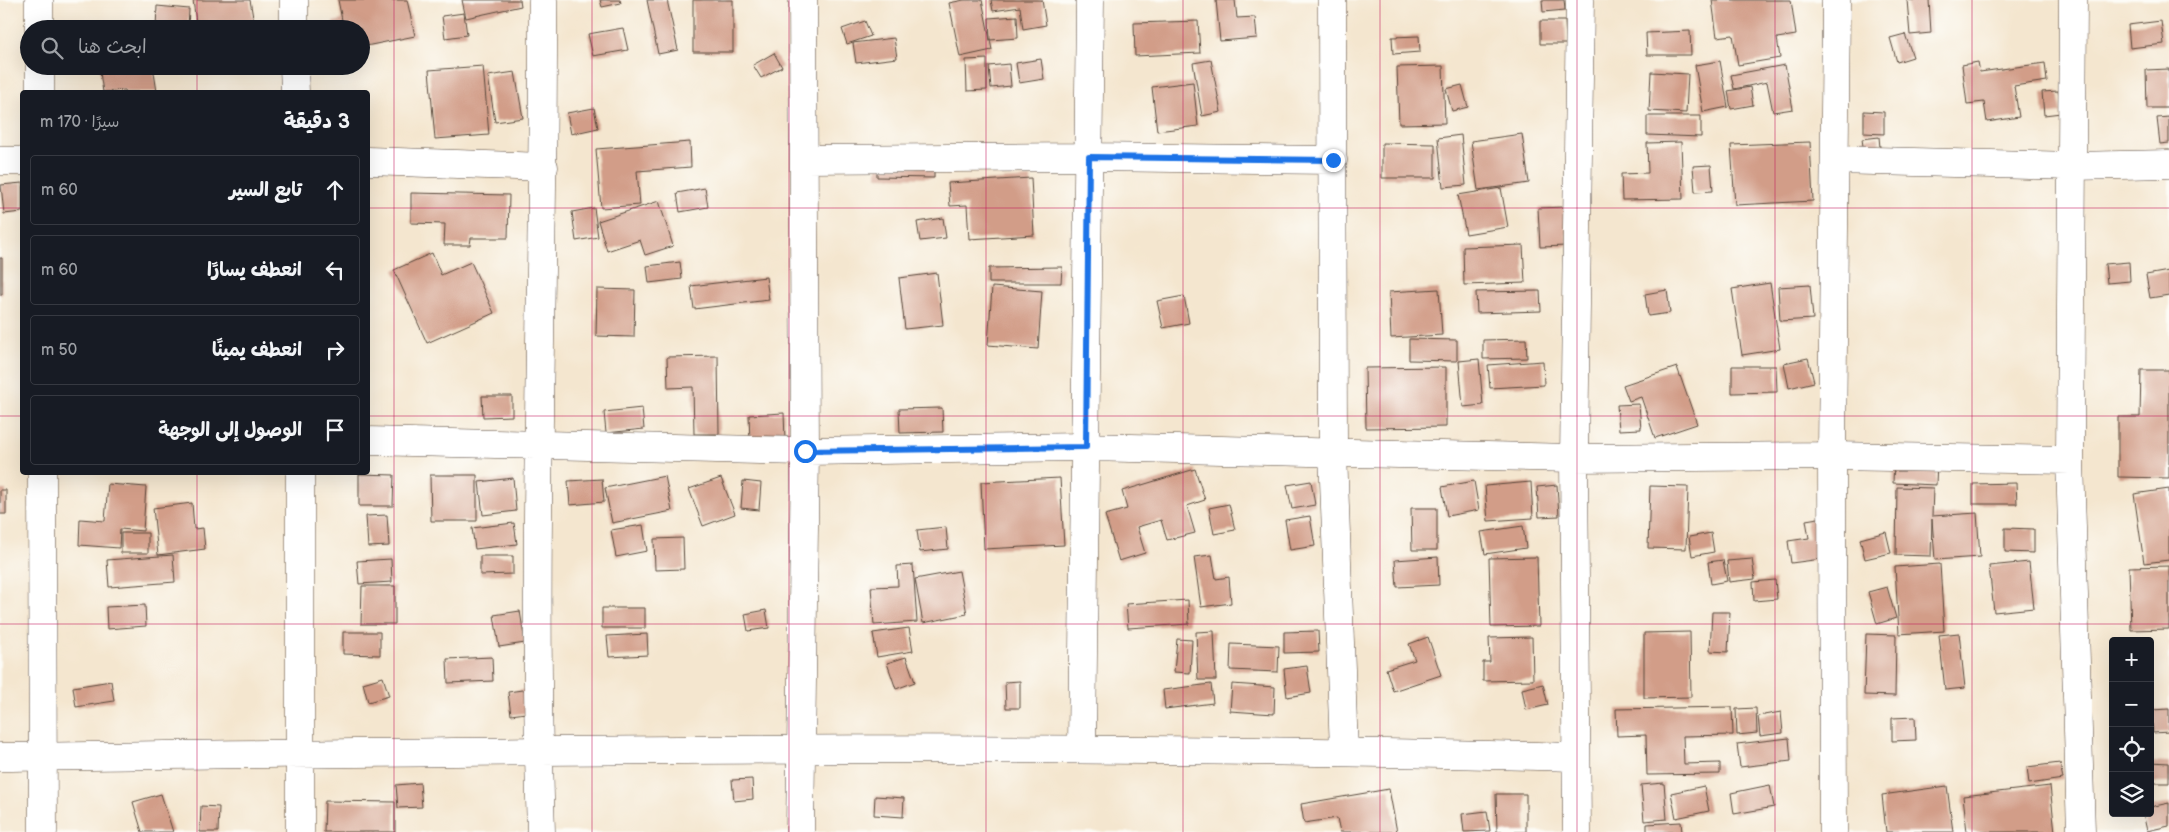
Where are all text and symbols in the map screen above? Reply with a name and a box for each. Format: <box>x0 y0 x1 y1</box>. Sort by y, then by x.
search box <box>20 20 370 75</box>
icon: search <box>38 34 66 62</box>
text: ابحث هنا <box>78 36 147 59</box>
text: 3 دقيقة <box>284 109 350 134</box>
text: سيرًا · 170 m <box>40 113 119 132</box>
route end <box>1322 149 1345 172</box>
icon: ahead <box>321 176 349 204</box>
text: تابع السير <box>229 179 302 202</box>
text: 60 m <box>41 181 78 200</box>
icon: left <box>321 256 349 284</box>
text: انعطف يسارًا <box>207 259 302 282</box>
text: 60 m <box>41 261 78 280</box>
icon: right <box>321 336 349 364</box>
text: انعطف يمينًا <box>212 339 302 362</box>
text: 50 m <box>41 341 77 360</box>
icon: arrive <box>321 416 349 444</box>
text: الوصول إلى الوجهة <box>158 419 302 442</box>
route start <box>794 440 817 463</box>
map controls <box>2109 637 2154 817</box>
button: + <box>2109 637 2154 682</box>
button: − <box>2109 682 2154 727</box>
button: locate <box>2109 727 2154 772</box>
button: layers <box>2109 772 2154 817</box>

